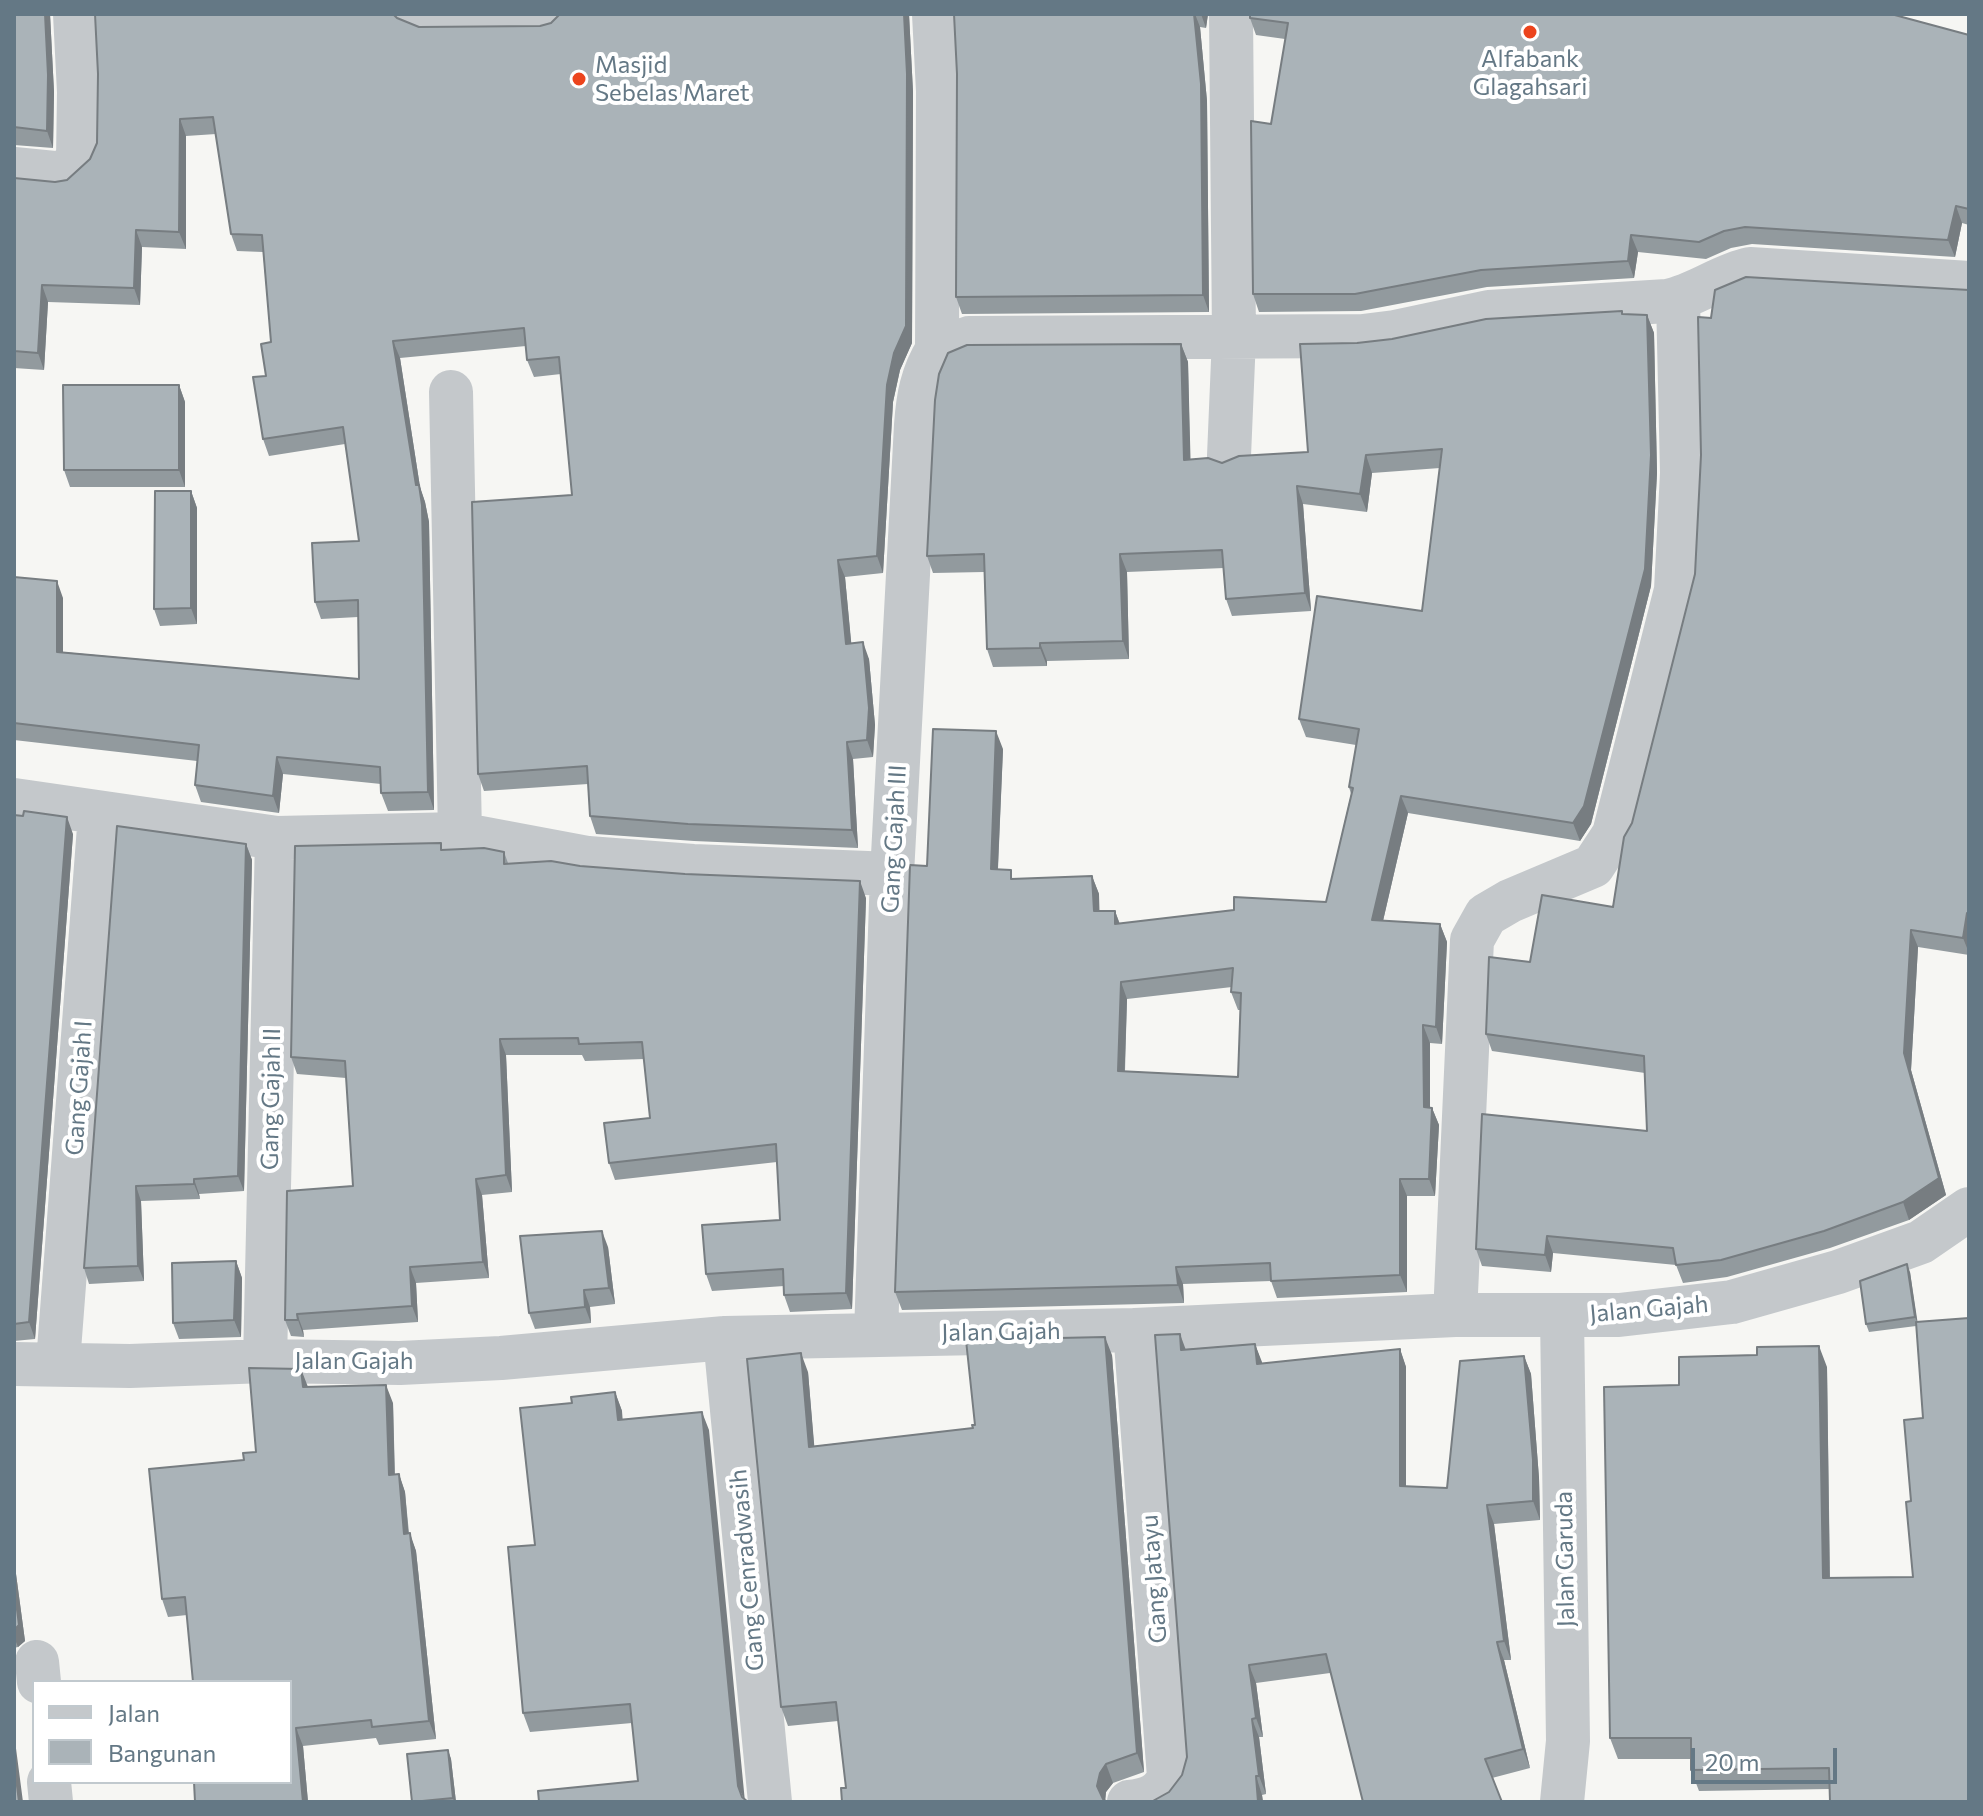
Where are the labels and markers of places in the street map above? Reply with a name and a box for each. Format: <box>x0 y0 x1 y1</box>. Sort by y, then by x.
marker: Alfabank Glagahsari <box>1521 23 1539 41</box>
place label: Alfabank Glagahsari <box>1473 45 1587 101</box>
place label: Masjid Sebelas Maret <box>595 51 750 107</box>
marker: Masjid Sebelas Maret <box>570 70 588 88</box>

